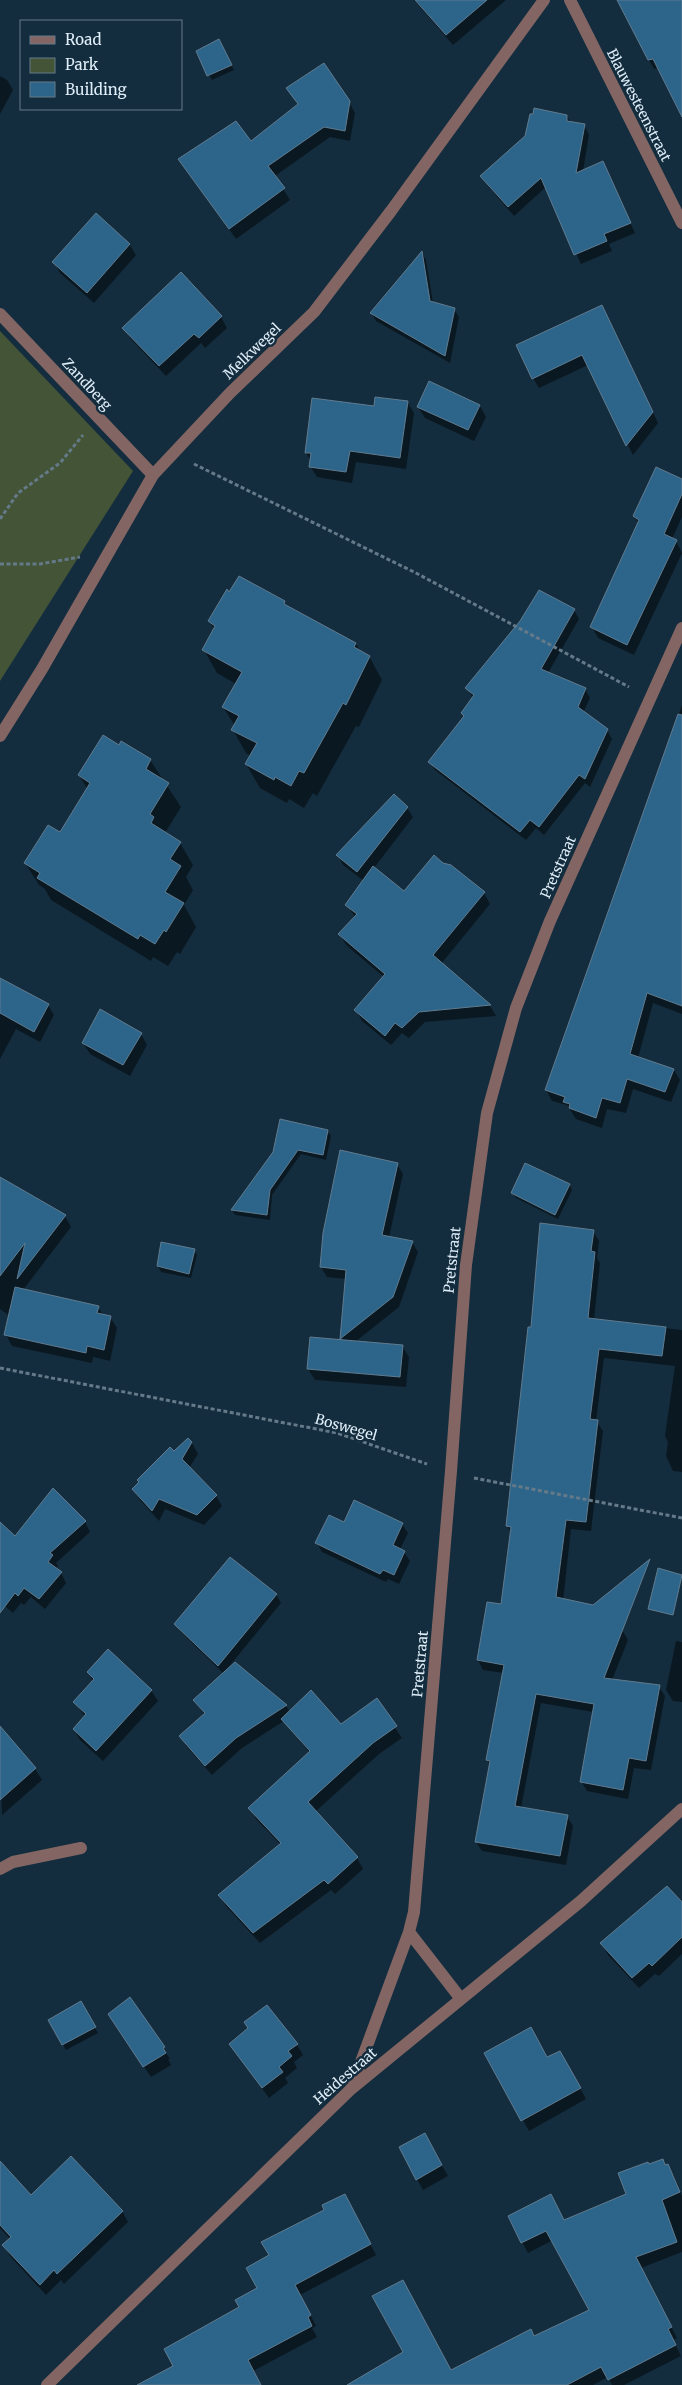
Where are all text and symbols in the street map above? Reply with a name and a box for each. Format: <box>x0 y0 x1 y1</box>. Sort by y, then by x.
legend <box>20 20 182 110</box>
text: Road <box>65 30 101 49</box>
street label: Blauwesteenstraat <box>603 46 675 165</box>
text: Park <box>65 55 99 74</box>
text: Building <box>65 80 127 99</box>
street label: Melkwegel <box>219 319 285 383</box>
street label: Zandberg <box>58 354 116 414</box>
street label: Pretstraat <box>536 832 580 901</box>
street label: Pretstraat <box>440 1225 464 1294</box>
street label: Boswegel <box>313 1410 380 1445</box>
street label: Pretstraat <box>408 1629 432 1698</box>
street label: Heidestraat <box>310 2043 381 2108</box>

